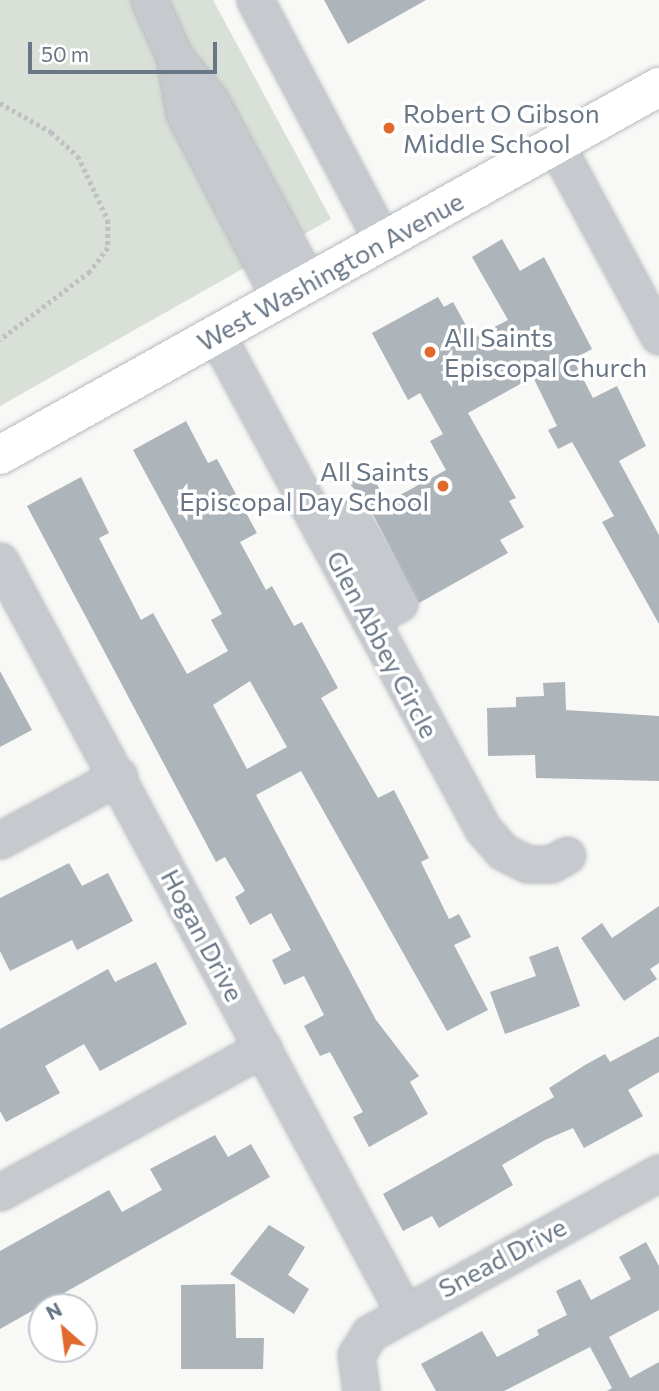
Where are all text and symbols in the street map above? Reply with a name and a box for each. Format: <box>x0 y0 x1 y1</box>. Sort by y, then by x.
scale bar <box>32 28 220 72</box>
text: 50 m <box>41 41 89 66</box>
place label: Robert O Gibson Middle School <box>403 97 600 158</box>
marker: Robert O Gibson Middle School <box>381 120 397 136</box>
street label: West Washington Avenue <box>191 185 469 357</box>
place label: All Saints Episcopal Church <box>444 321 647 382</box>
marker: All Saints Episcopal Church <box>422 344 438 360</box>
place label: All Saints Episcopal Day School <box>179 455 429 516</box>
marker: All Saints Episcopal Day School <box>435 478 451 494</box>
street label: Glen Abbey Circle <box>321 545 445 743</box>
street label: Hogan Drive <box>155 864 251 1006</box>
street label: Snead Drive <box>433 1210 571 1304</box>
north arrow <box>28 1293 98 1363</box>
text: N <box>42 1297 66 1324</box>

